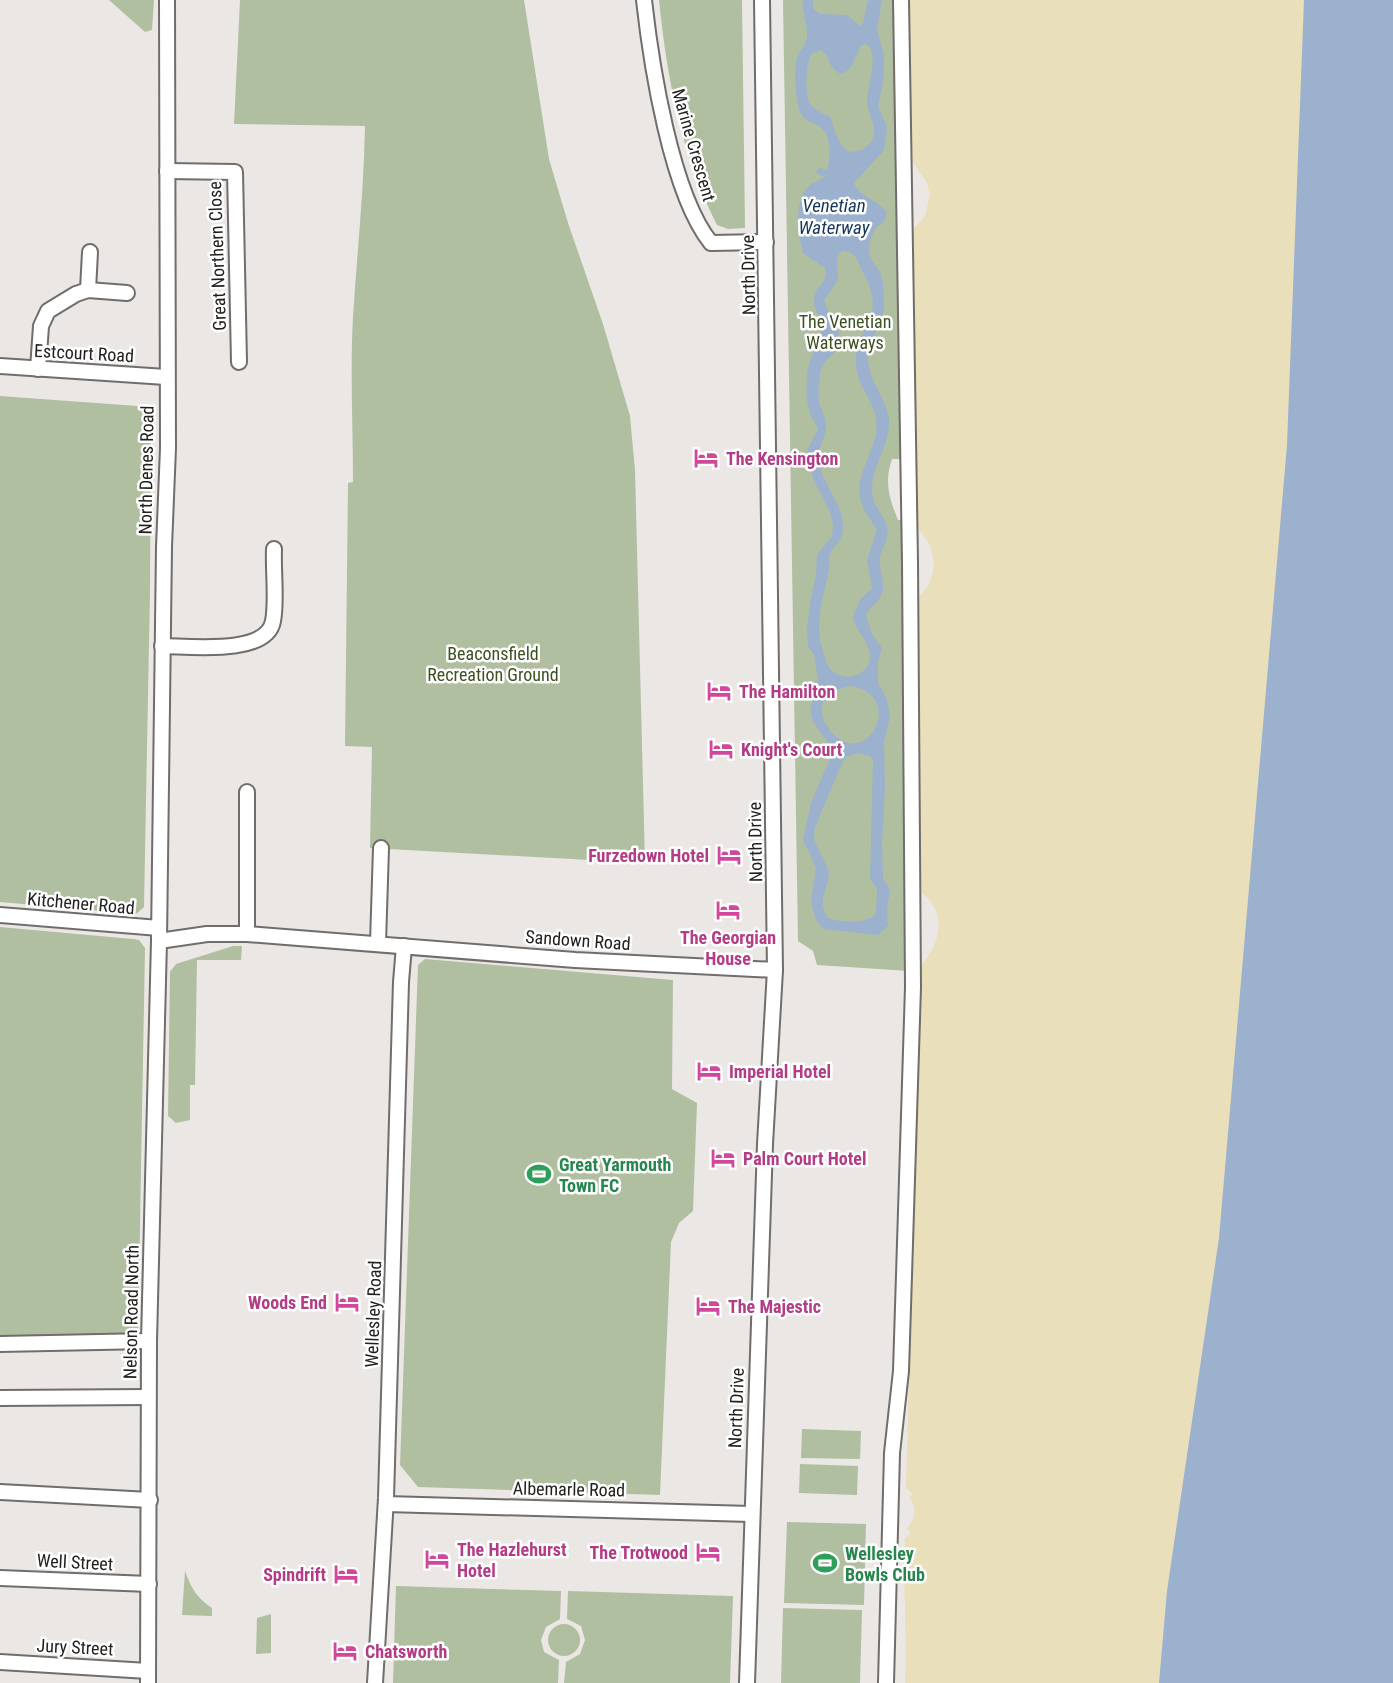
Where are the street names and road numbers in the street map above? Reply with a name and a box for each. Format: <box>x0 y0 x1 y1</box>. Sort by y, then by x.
street label: Marine Crescent <box>668 86 720 204</box>
street label: Great Northern Close <box>204 181 230 331</box>
street label: North Drive <box>737 235 759 315</box>
street label: Estcourt Road <box>33 340 135 366</box>
street label: North Denes Road <box>134 406 158 534</box>
street label: North Drive <box>744 802 766 882</box>
street label: Kitchener Road <box>26 888 136 918</box>
street label: Sandown Road <box>525 926 631 954</box>
street label: Nelson Road North <box>119 1245 143 1379</box>
street label: Wellesley Road <box>361 1260 385 1368</box>
street label: North Drive <box>724 1368 748 1448</box>
street label: Albemarle Road <box>513 1478 625 1500</box>
street label: Well Street <box>36 1550 114 1574</box>
street label: Jury Street <box>36 1635 114 1659</box>

